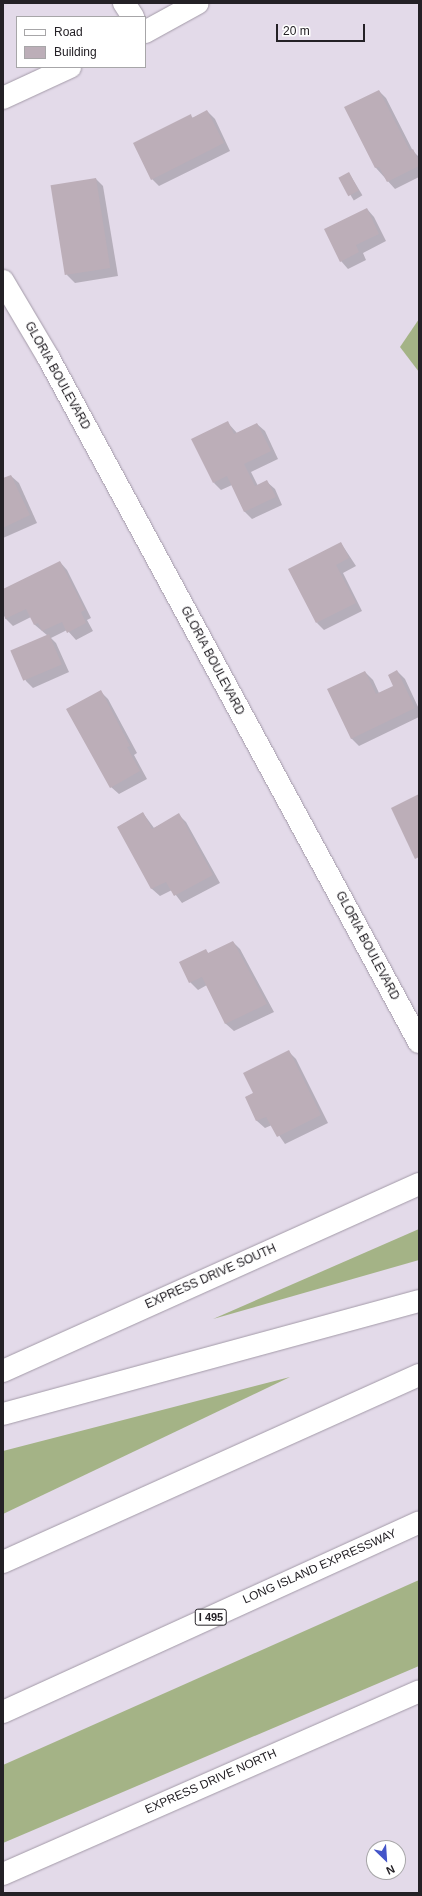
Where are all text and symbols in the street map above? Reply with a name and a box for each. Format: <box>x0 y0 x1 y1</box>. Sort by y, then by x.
legend <box>16 16 146 68</box>
scale bar <box>278 16 367 42</box>
text: 20 m <box>283 24 310 38</box>
text: Road <box>54 25 83 39</box>
text: Building <box>54 45 97 59</box>
street label: GLORIA BOULEVARD <box>21 319 93 433</box>
street label: GLORIA BOULEVARD <box>177 604 247 718</box>
street label: GLORIA BOULEVARD <box>332 889 402 1003</box>
street label: EXPRESS DRIVE SOUTH <box>143 1242 279 1312</box>
street label: LONG ISLAND EXPRESSWAY <box>241 1527 399 1607</box>
road number: I 495 <box>194 1608 228 1626</box>
street label: EXPRESS DRIVE NORTH <box>143 1746 279 1818</box>
north arrow <box>366 1840 406 1880</box>
text: N <box>385 1863 397 1877</box>

